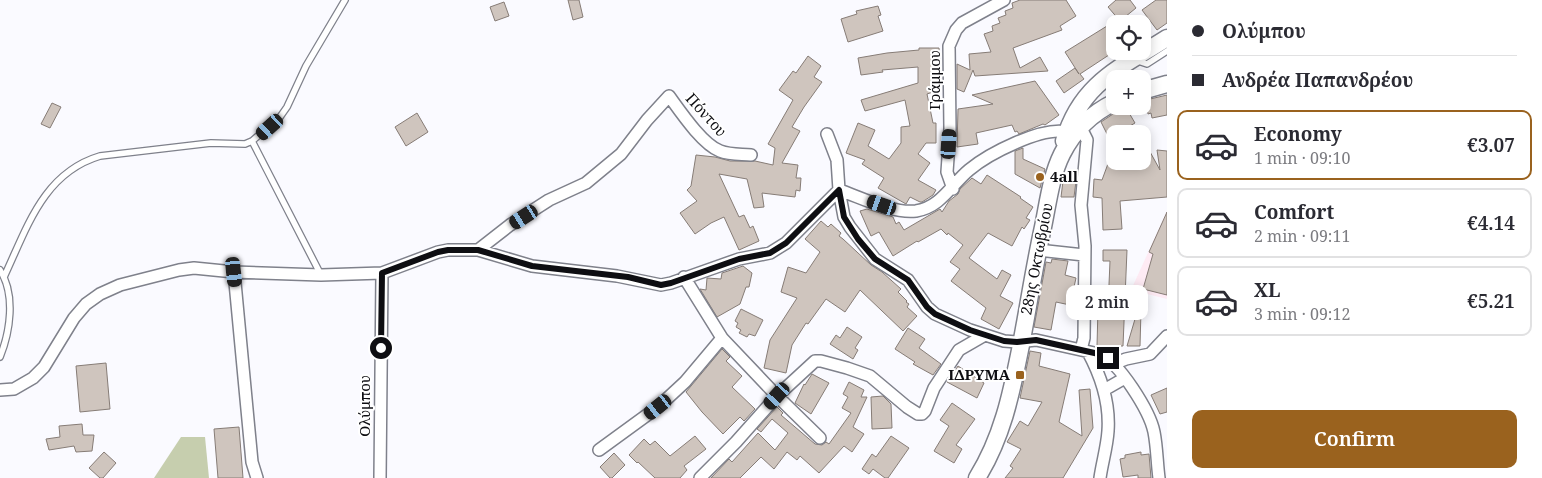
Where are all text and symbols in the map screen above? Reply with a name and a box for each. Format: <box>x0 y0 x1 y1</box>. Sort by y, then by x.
map controls <box>1106 15 1151 170</box>
button: locate <box>1106 15 1151 60</box>
text: Ολύμπου <box>1222 18 1306 44</box>
street label: Γράμμου <box>924 50 944 110</box>
text: Ανδρέα Παπανδρέου <box>1222 67 1413 93</box>
button: + <box>1106 70 1151 115</box>
street label: Πόντου <box>682 88 732 140</box>
car <box>253 111 286 143</box>
text: Economy <box>1254 121 1342 147</box>
icon: car <box>1194 123 1239 168</box>
button: − <box>1106 125 1151 170</box>
car <box>940 129 957 159</box>
text: €3.07 <box>1467 132 1515 158</box>
text: 1 min · 09:10 <box>1254 147 1350 169</box>
place label: 4all <box>1050 166 1079 186</box>
marker: 4all <box>1034 171 1046 183</box>
car <box>865 193 898 217</box>
text: Comfort <box>1254 199 1334 225</box>
street label: 28ης Οκτωβρίου <box>1015 201 1057 316</box>
icon: car <box>1194 201 1239 246</box>
car <box>507 203 540 231</box>
text: €4.14 <box>1467 210 1515 236</box>
text: 2 min · 09:11 <box>1254 225 1350 247</box>
car <box>224 256 243 288</box>
text: XL <box>1254 277 1280 303</box>
icon: car <box>1194 279 1239 324</box>
callout: 2 min <box>1067 286 1149 320</box>
text: €5.21 <box>1467 288 1515 314</box>
text: 2 min <box>1085 291 1129 313</box>
text: 3 min · 09:12 <box>1254 303 1350 325</box>
route start <box>370 337 392 359</box>
route end <box>1097 347 1119 369</box>
place label: ΙΔΡΥΜΑ <box>948 364 1011 384</box>
marker: ΙΔΡΥΜΑ <box>1014 369 1026 381</box>
street label: Ολύμπου <box>354 375 374 437</box>
car <box>761 380 792 412</box>
car <box>641 392 674 422</box>
button: Confirm <box>1192 410 1517 468</box>

